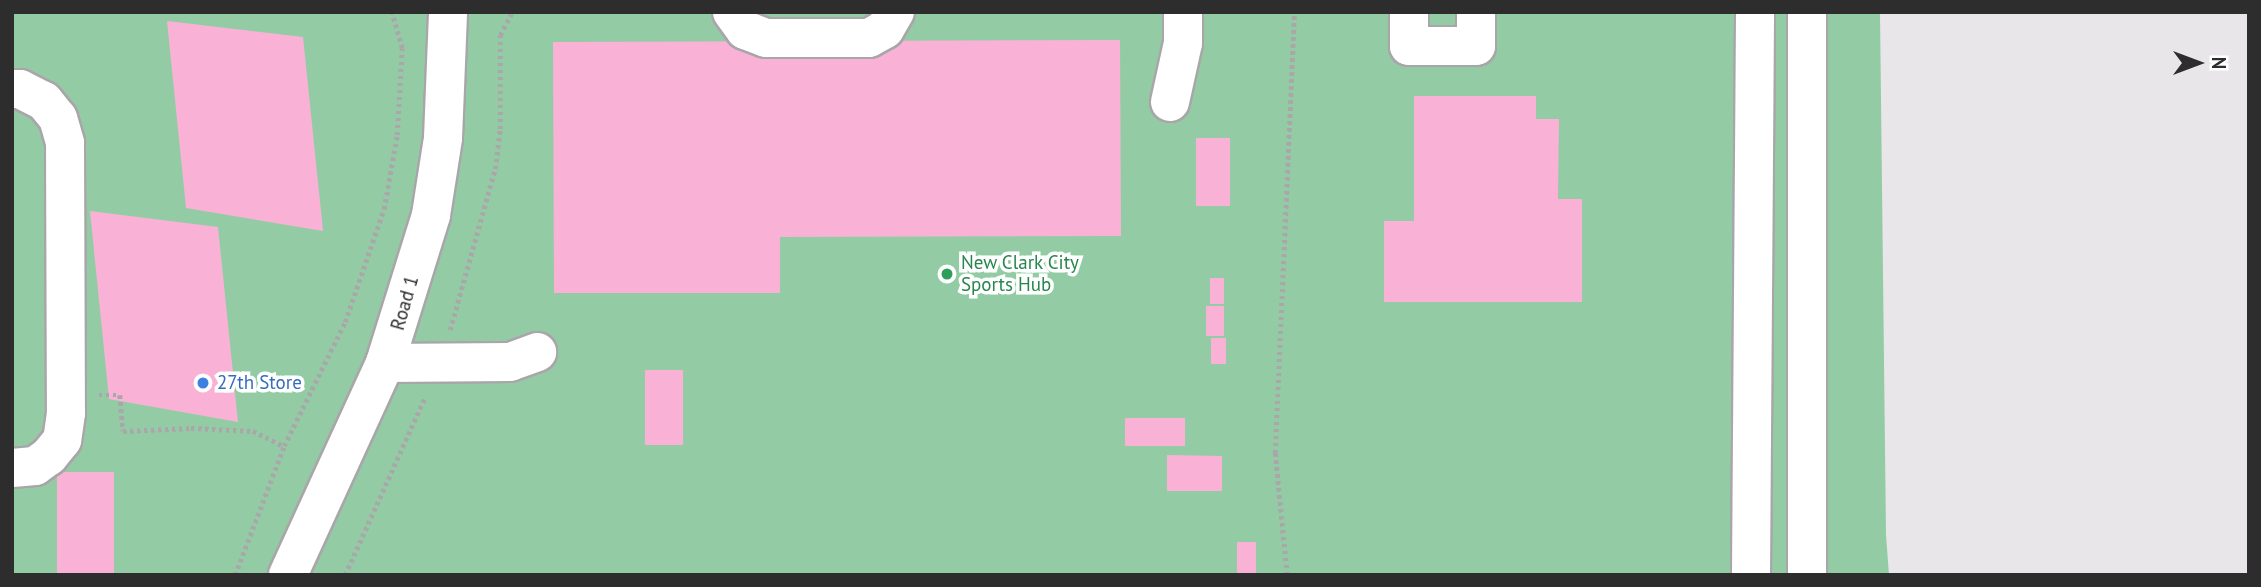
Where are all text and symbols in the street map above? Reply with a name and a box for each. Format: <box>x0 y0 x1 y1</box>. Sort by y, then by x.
north arrow <box>2163 28 2233 98</box>
text: N <box>2207 57 2231 69</box>
place label: New Clark City Sports Hub <box>961 252 1080 296</box>
marker: New Clark City Sports Hub <box>939 266 955 282</box>
street label: Road 1 <box>386 273 424 333</box>
place label: 27th Store <box>217 372 302 394</box>
marker: 27th Store <box>195 375 211 391</box>

